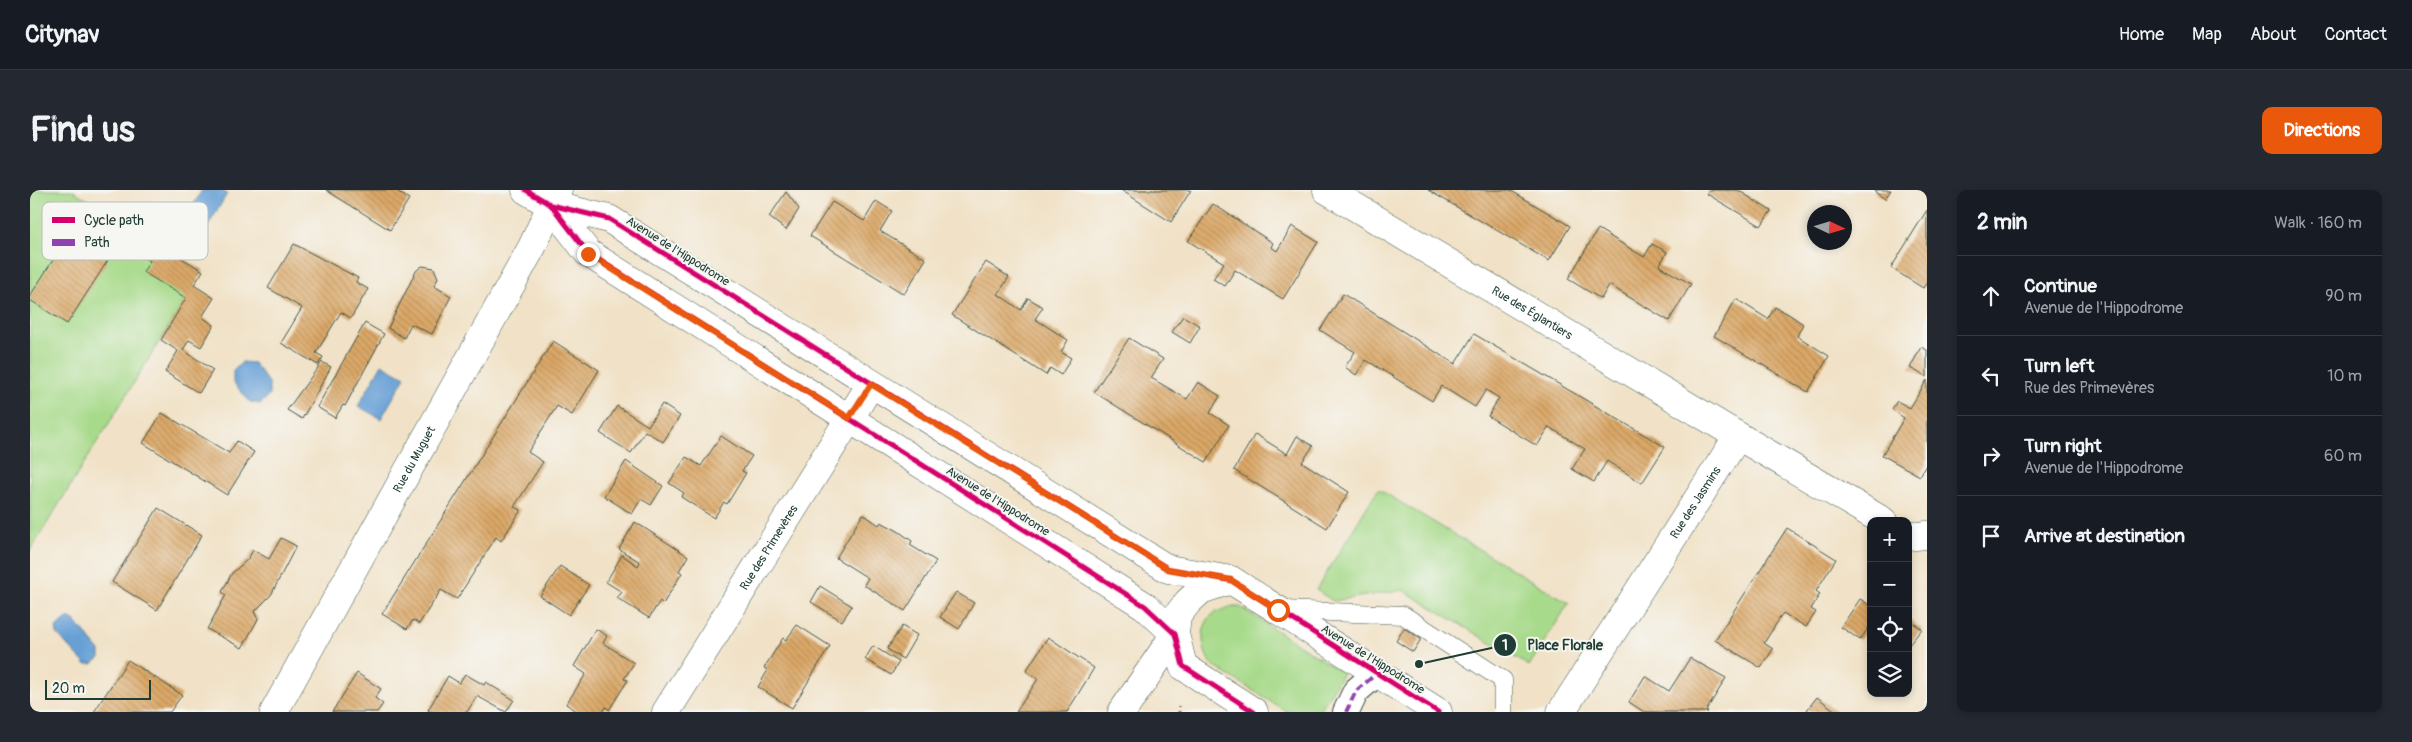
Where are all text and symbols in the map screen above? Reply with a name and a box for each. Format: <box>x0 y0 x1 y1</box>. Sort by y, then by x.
text: Citynav <box>25 20 100 49</box>
text: Home <box>2119 23 2164 46</box>
text: Map <box>2192 23 2222 46</box>
text: About <box>2250 23 2296 46</box>
text: Contact <box>2324 23 2387 46</box>
button: Directions <box>2262 107 2382 154</box>
text: Find us <box>30 108 135 152</box>
legend <box>42 202 208 260</box>
north arrow <box>1807 205 1852 250</box>
text: 2 min <box>1977 209 2027 236</box>
text: Cycle path <box>84 212 144 229</box>
street label: Avenue de l'Hippodrome <box>623 213 732 289</box>
text: Walk · 160 m <box>2274 213 2362 233</box>
text: Path <box>84 234 109 251</box>
route end <box>577 243 600 266</box>
text: Continue <box>2024 274 2097 298</box>
icon: ahead <box>1977 282 2005 310</box>
street label: Rue des Églantiers <box>1489 283 1575 343</box>
text: 90 m <box>2325 286 2362 306</box>
text: Avenue de l'Hippodrome <box>2024 298 2183 318</box>
text: Turn left <box>2024 354 2094 378</box>
icon: left <box>1977 362 2005 390</box>
text: 10 m <box>2327 366 2362 386</box>
text: Rue des Primevères <box>2024 378 2154 398</box>
street label: Rue du Muguet <box>390 424 439 495</box>
text: Turn right <box>2024 434 2102 458</box>
icon: right <box>1977 442 2005 470</box>
text: 60 m <box>2324 446 2362 466</box>
text: Avenue de l'Hippodrome <box>2024 458 2183 478</box>
street label: Avenue de l'Hippodrome <box>943 463 1052 539</box>
street label: Rue des Jasmins <box>1667 463 1725 542</box>
street label: Rue des Primevères <box>737 502 802 593</box>
map controls <box>1867 517 1912 697</box>
button: + <box>1867 517 1912 562</box>
icon: arrive <box>1977 522 2005 550</box>
text: Arrive at destination <box>2024 524 2185 548</box>
button: − <box>1867 562 1912 607</box>
route start <box>1267 599 1290 622</box>
button: locate <box>1867 607 1912 652</box>
street label: Avenue de l'Hippodrome <box>1318 621 1427 697</box>
callout: Place Florale <box>1492 630 1613 659</box>
text: 1 <box>1502 636 1508 655</box>
text: Place Florale <box>1527 637 1604 654</box>
button: layers <box>1867 652 1912 697</box>
scale bar <box>45 677 151 700</box>
text: 20 m <box>52 680 85 697</box>

